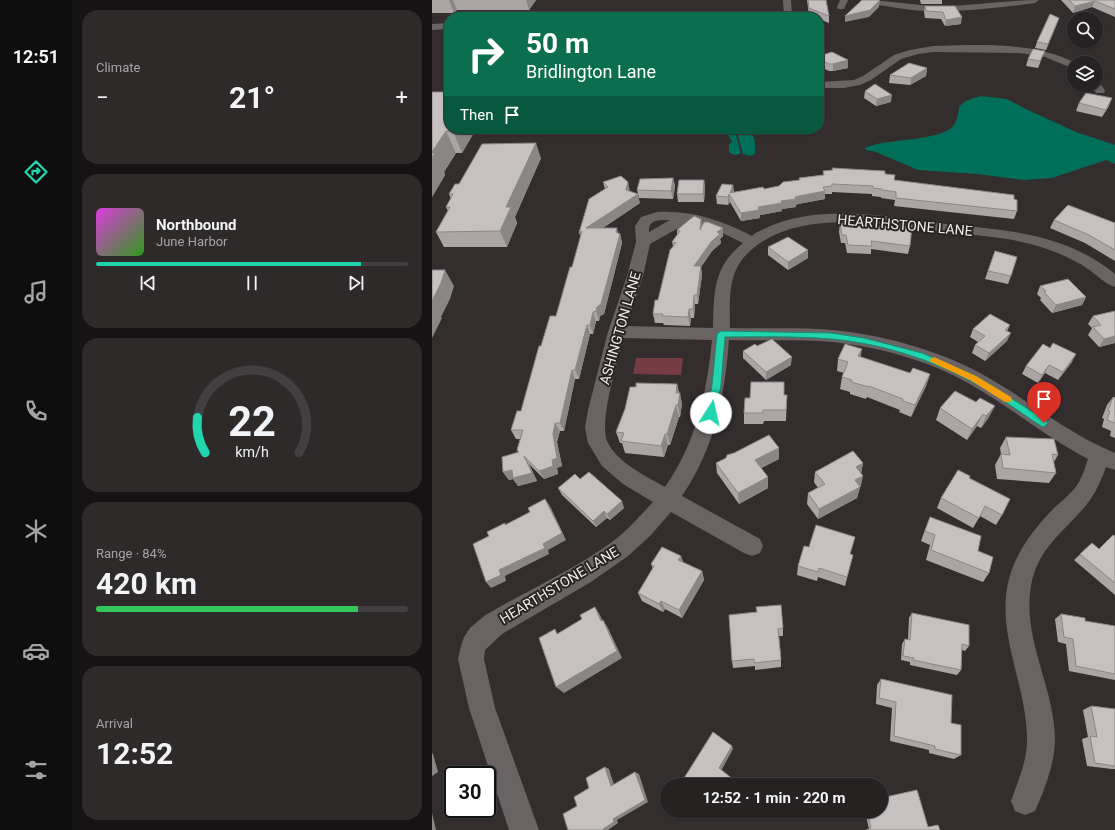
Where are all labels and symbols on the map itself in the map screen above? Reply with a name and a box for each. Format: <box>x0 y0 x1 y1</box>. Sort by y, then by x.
street label: HEARTHSTONE LANE <box>837 211 973 239</box>
street label: ASHINGTON LANE <box>596 270 644 386</box>
pin <box>1027 382 1061 423</box>
position arrow <box>690 392 732 434</box>
street label: HEARTHSTONE LANE <box>497 543 621 627</box>
speed limit sign: 30 <box>444 766 496 818</box>

